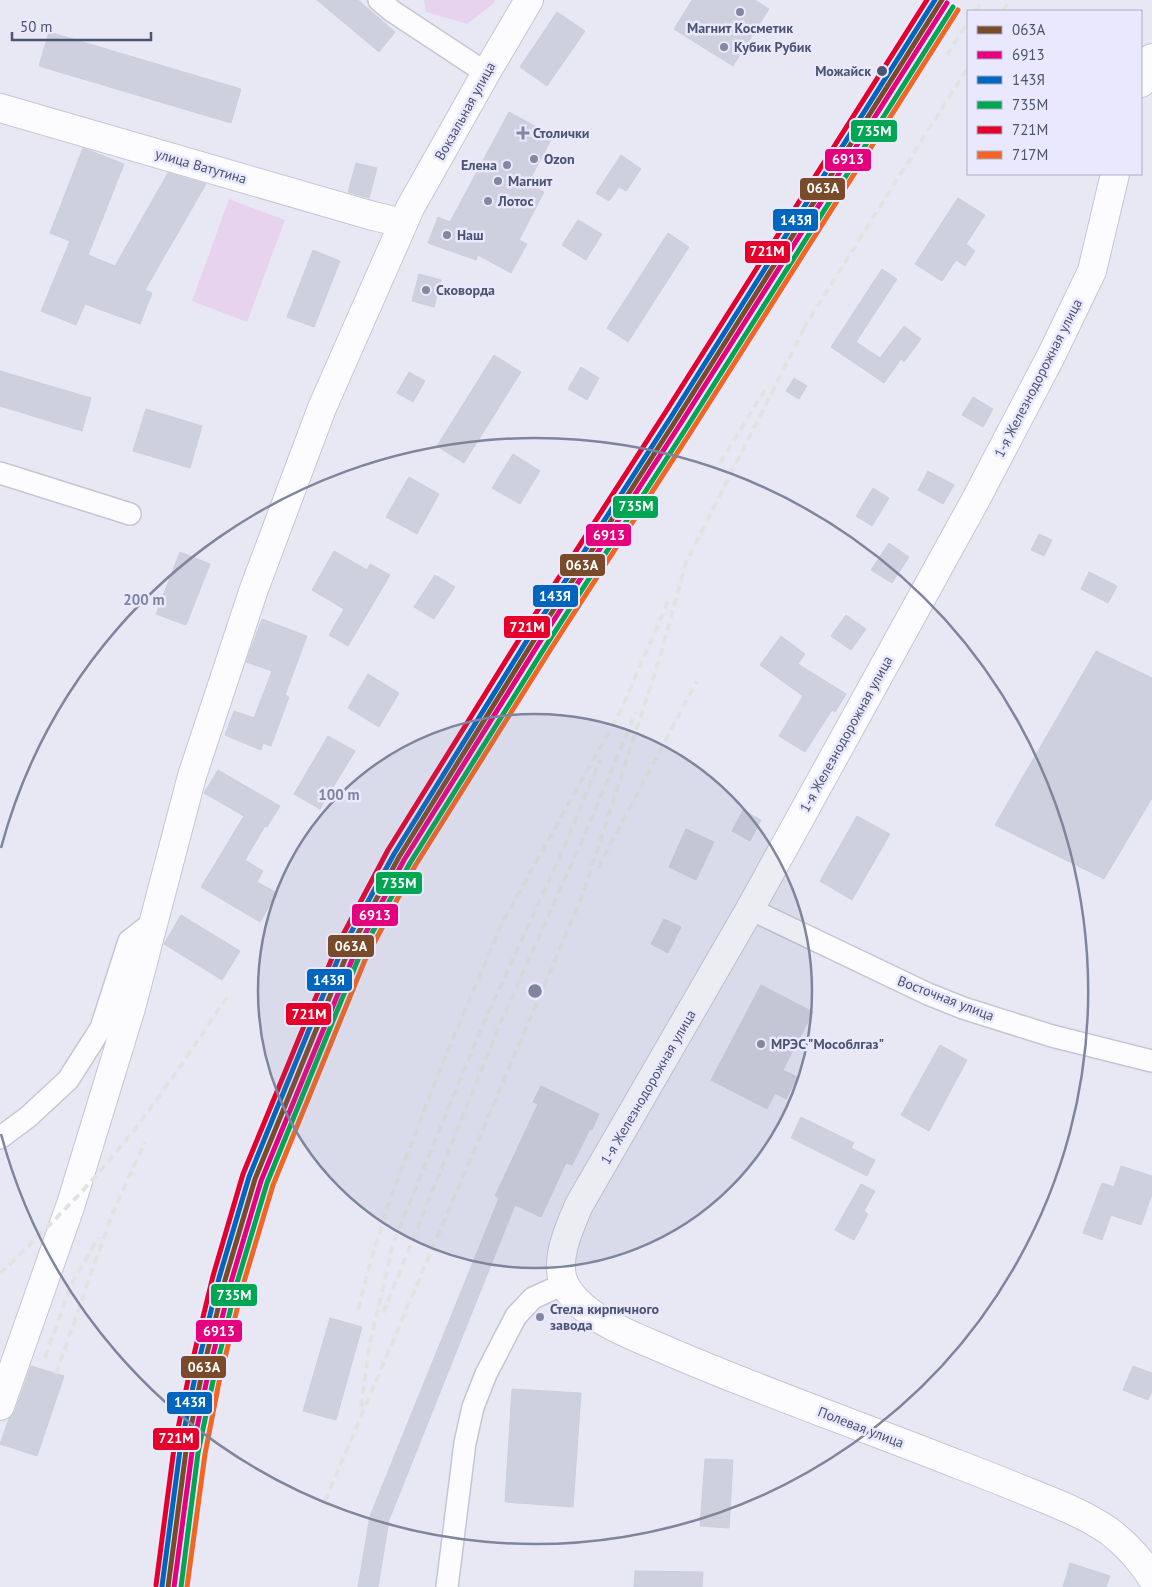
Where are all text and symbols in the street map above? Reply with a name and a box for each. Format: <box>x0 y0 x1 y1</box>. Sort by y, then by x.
marker: Магнит Косметик <box>734 6 746 18</box>
scale bar <box>12 10 151 42</box>
legend <box>967 10 1142 175</box>
text: 50 m <box>20 17 53 36</box>
place label: Магнит Косметик <box>687 19 793 37</box>
text: 063А <box>1012 20 1046 39</box>
place label: Кубик Рубик <box>734 38 811 56</box>
marker: Кубик Рубик <box>718 41 730 53</box>
text: 6913 <box>1012 45 1045 64</box>
street label: Вокзальная улица <box>431 59 499 163</box>
place label: Можайск <box>815 62 871 80</box>
marker: Можайск <box>875 64 889 78</box>
text: 143Я <box>1012 70 1045 89</box>
text: 735М <box>1012 95 1048 114</box>
line badge: 735М <box>850 119 898 143</box>
text: 721М <box>1012 120 1048 139</box>
text: 735М <box>856 122 892 140</box>
place label: Столички <box>533 124 589 142</box>
marker: Столички <box>517 127 529 139</box>
street label: улица Ватутина <box>153 144 249 188</box>
text: 717М <box>1012 145 1048 164</box>
line badge: 6913 <box>824 148 872 172</box>
place label: Ozon <box>544 150 575 168</box>
text: 6913 <box>832 150 864 168</box>
marker: Ozon <box>528 153 540 165</box>
place label: Елена <box>461 156 497 174</box>
marker: Елена <box>501 159 513 171</box>
place label: Магнит <box>508 172 553 190</box>
marker: Магнит <box>492 175 504 187</box>
line badge: 063А <box>799 177 846 201</box>
text: 063А <box>807 179 840 197</box>
place label: Лотос <box>497 192 533 210</box>
marker: Лотос <box>482 195 494 207</box>
line badge: 143Я <box>772 208 819 232</box>
text: 143Я <box>780 211 812 229</box>
place label: Наш <box>457 226 484 244</box>
marker: Наш <box>441 229 453 241</box>
line badge: 721М <box>744 240 791 264</box>
text: 721М <box>749 242 785 260</box>
place label: Сковорда <box>436 281 495 299</box>
marker: Сковорда <box>420 284 432 296</box>
street label: 1-я Железнодорожная улица <box>990 296 1086 460</box>
line badge: 735М <box>612 495 659 519</box>
text: 735М <box>618 497 654 515</box>
line badge: 6913 <box>585 523 632 547</box>
text: 6913 <box>593 526 625 544</box>
line badge: 063А <box>559 553 606 577</box>
text: 063А <box>566 556 599 574</box>
line badge: 143Я <box>532 584 579 608</box>
text: 143Я <box>539 587 571 605</box>
text: 200 m <box>123 590 165 609</box>
line badge: 721М <box>503 615 551 639</box>
text: 721М <box>509 618 545 636</box>
street label: 1-я Железнодорожная улица <box>796 653 897 815</box>
text: 100 m <box>318 785 360 804</box>
line badge: 735М <box>375 871 423 895</box>
text: 735М <box>381 874 417 892</box>
line badge: 6913 <box>351 903 399 927</box>
text: 6913 <box>359 906 391 924</box>
line badge: 063А <box>327 934 375 958</box>
text: 063А <box>335 937 368 955</box>
line badge: 143Я <box>306 968 353 992</box>
text: 143Я <box>313 971 345 989</box>
street label: Восточная улица <box>895 971 997 1025</box>
centre of rings <box>526 982 544 1000</box>
line badge: 721М <box>285 1002 332 1026</box>
text: 721М <box>291 1005 327 1023</box>
street label: 1-я Железнодорожная улица <box>596 1006 700 1168</box>
place label: МРЭС "Мособлгаз" <box>771 1035 884 1053</box>
marker: МРЭС "Мособлгаз" <box>755 1038 767 1050</box>
line badge: 735М <box>210 1283 258 1307</box>
text: 735М <box>216 1286 252 1304</box>
place label: Стела кирпичного завода <box>550 1300 660 1334</box>
marker: Стела кирпичного завода <box>534 1311 546 1323</box>
line badge: 6913 <box>195 1319 243 1343</box>
text: 6913 <box>203 1322 235 1340</box>
line badge: 063А <box>180 1355 227 1379</box>
text: 063А <box>188 1358 221 1376</box>
line badge: 143Я <box>166 1391 213 1415</box>
text: 143Я <box>174 1393 206 1411</box>
street label: Полевая улица <box>815 1402 907 1452</box>
line badge: 721М <box>152 1427 200 1451</box>
text: 721М <box>158 1429 194 1447</box>

